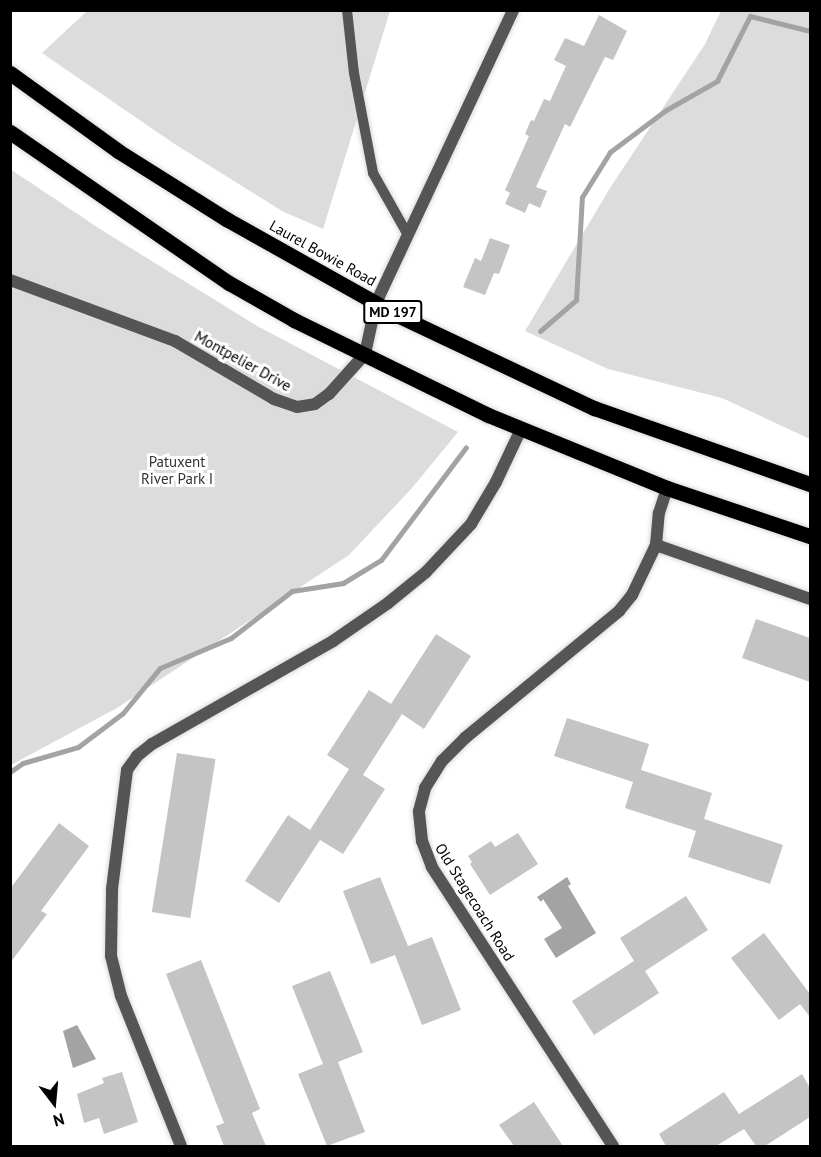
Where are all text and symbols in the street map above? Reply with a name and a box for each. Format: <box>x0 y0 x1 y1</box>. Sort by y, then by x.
street label: Laurel Bowie Road <box>267 216 379 290</box>
road number: MD 197 <box>363 301 423 323</box>
street label: Montpelier Drive <box>192 327 294 395</box>
park label: Patuxent River Park I <box>141 452 213 487</box>
street label: Old Stagecoach Road <box>432 840 518 964</box>
north arrow <box>24 1073 84 1133</box>
text: N <box>51 1109 67 1131</box>

